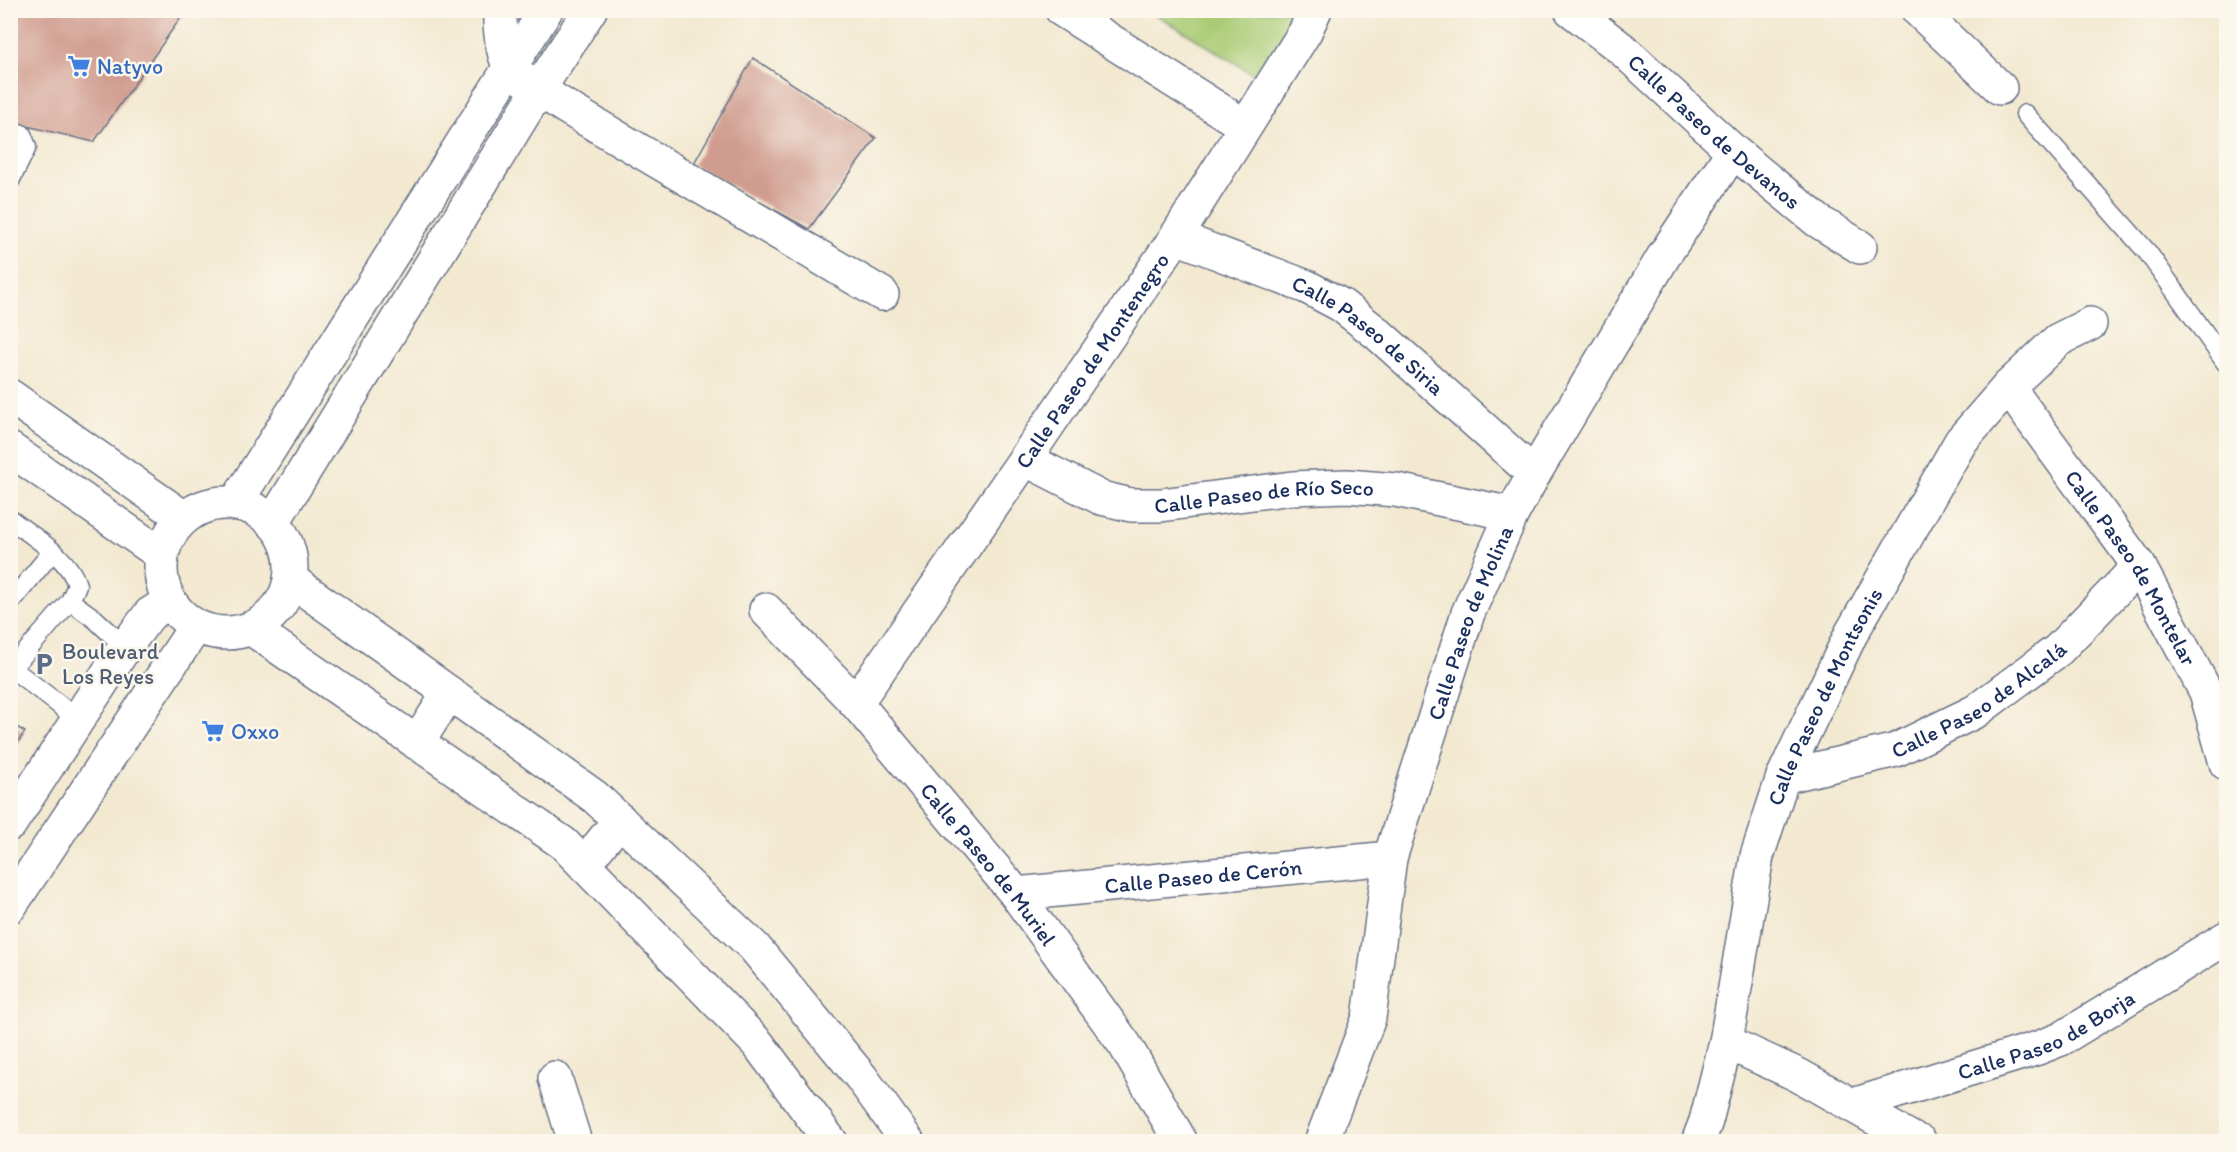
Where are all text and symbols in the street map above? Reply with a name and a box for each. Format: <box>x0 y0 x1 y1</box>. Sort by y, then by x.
street label: Calle Paseo de Devanos <box>1623 48 1806 215</box>
supermarket icon: Natyvo <box>66 53 92 79</box>
place label: Natyvo <box>97 53 163 80</box>
street label: Calle Paseo de Montenegro <box>1009 247 1175 474</box>
street label: Calle Paseo de Siria <box>1288 269 1451 401</box>
street label: Calle Paseo de Montelar <box>2059 464 2203 671</box>
street label: Calle Paseo de Río Seco <box>1152 472 1375 519</box>
street label: Calle Paseo de Molina <box>1421 521 1519 723</box>
street label: Calle Paseo de Montsonis <box>1761 583 1888 809</box>
street label: Calle Paseo de Alcalá <box>1887 636 2073 764</box>
place label: Boulevard Los Reyes <box>62 638 159 690</box>
parking icon: Boulevard Los Reyes <box>31 651 57 677</box>
supermarket icon: Oxxo <box>200 718 226 744</box>
place label: Oxxo <box>231 718 279 745</box>
street label: Calle Paseo de Muriel <box>915 777 1062 951</box>
street label: Calle Paseo de Cerón <box>1103 853 1304 899</box>
street label: Calle Paseo de Borja <box>1954 984 2140 1085</box>

